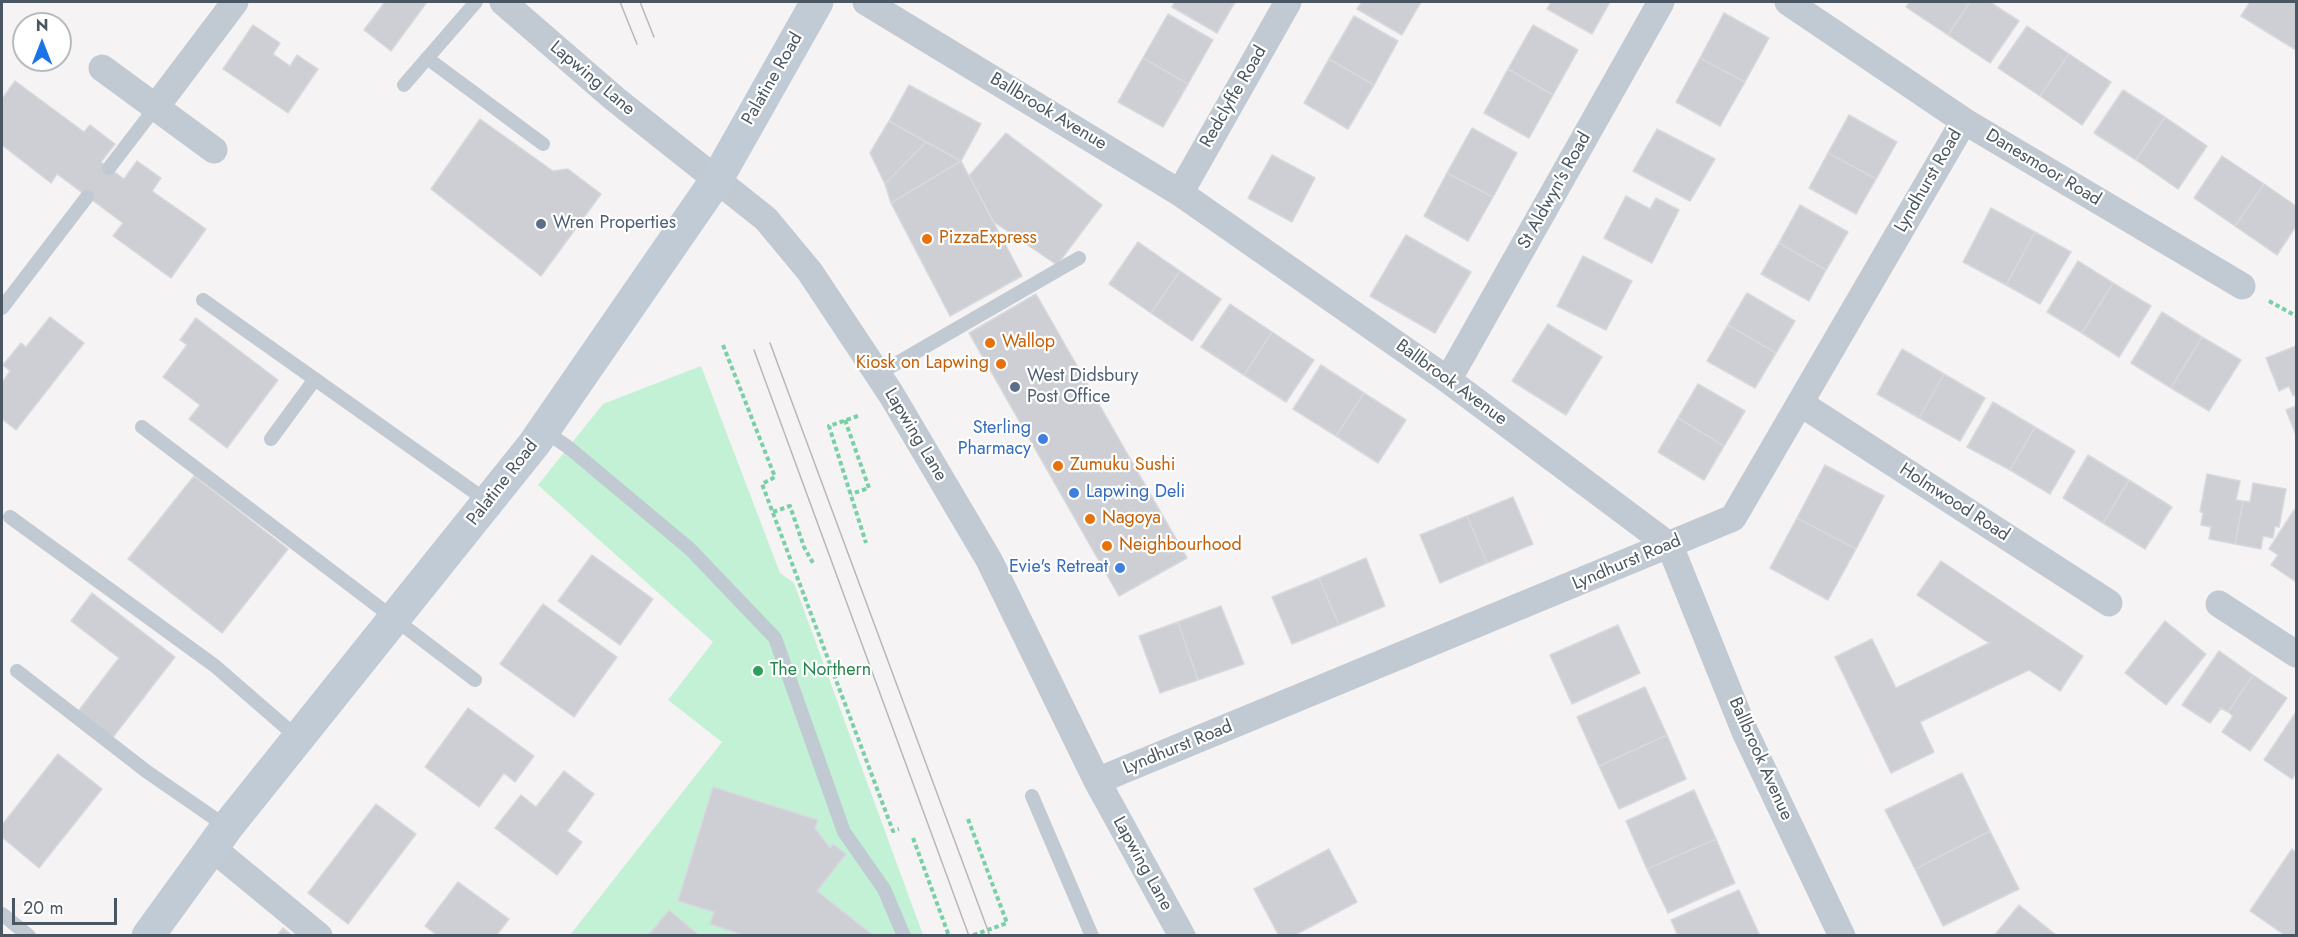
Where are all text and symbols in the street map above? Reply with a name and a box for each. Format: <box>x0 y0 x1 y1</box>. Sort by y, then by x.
north arrow <box>12 12 72 72</box>
text: N <box>36 14 48 37</box>
street label: Palatine Road <box>738 29 808 129</box>
street label: Lapwing Lane <box>545 37 639 121</box>
street label: Redclyffe Road <box>1196 42 1272 152</box>
street label: Ballbrook Avenue <box>986 69 1110 155</box>
street label: Lyndhurst Road <box>1891 125 1967 237</box>
street label: Danesmoor Road <box>1981 125 2105 211</box>
street label: St Aldwyn's Road <box>1514 129 1596 253</box>
place label: Wren Properties <box>553 213 676 235</box>
marker: Wren Properties <box>534 217 548 231</box>
place label: PizzaExpress <box>939 228 1037 250</box>
marker: PizzaExpress <box>920 232 934 246</box>
place label: Wallop <box>1002 332 1055 354</box>
street label: Ballbrook Avenue <box>1391 335 1511 431</box>
marker: Wallop <box>983 336 997 350</box>
place label: Kiosk on Lapwing <box>856 353 989 375</box>
marker: Kiosk on Lapwing <box>994 357 1008 371</box>
place label: West Didsbury Post Office <box>1027 366 1138 409</box>
marker: West Didsbury Post Office <box>1008 380 1022 394</box>
street label: Lapwing Lane <box>879 385 951 485</box>
place label: Sterling Pharmacy <box>958 418 1031 460</box>
marker: Sterling Pharmacy <box>1036 432 1050 446</box>
street label: Palatine Road <box>463 436 543 530</box>
place label: Zumuku Sushi <box>1070 455 1175 477</box>
marker: Zumuku Sushi <box>1051 459 1065 473</box>
street label: Holmwood Road <box>1895 459 2013 547</box>
place label: Lapwing Deli <box>1086 482 1185 504</box>
marker: Lapwing Deli <box>1067 486 1081 500</box>
place label: Nagoya <box>1102 508 1161 530</box>
marker: Nagoya <box>1083 512 1097 526</box>
street label: Lyndhurst Road <box>1570 530 1684 596</box>
place label: Neighbourhood <box>1119 535 1242 557</box>
marker: Neighbourhood <box>1100 539 1114 553</box>
place label: Evie's Retreat <box>1009 557 1108 579</box>
marker: Evie's Retreat <box>1113 561 1127 575</box>
place label: The Northern <box>770 660 871 682</box>
marker: The Northern <box>751 664 765 678</box>
street label: Ballbrook Avenue <box>1723 694 1797 824</box>
street label: Lyndhurst Road <box>1120 716 1236 780</box>
street label: Lapwing Lane <box>1107 813 1177 915</box>
scale bar <box>15 886 120 924</box>
text: 20 m <box>23 895 63 921</box>

